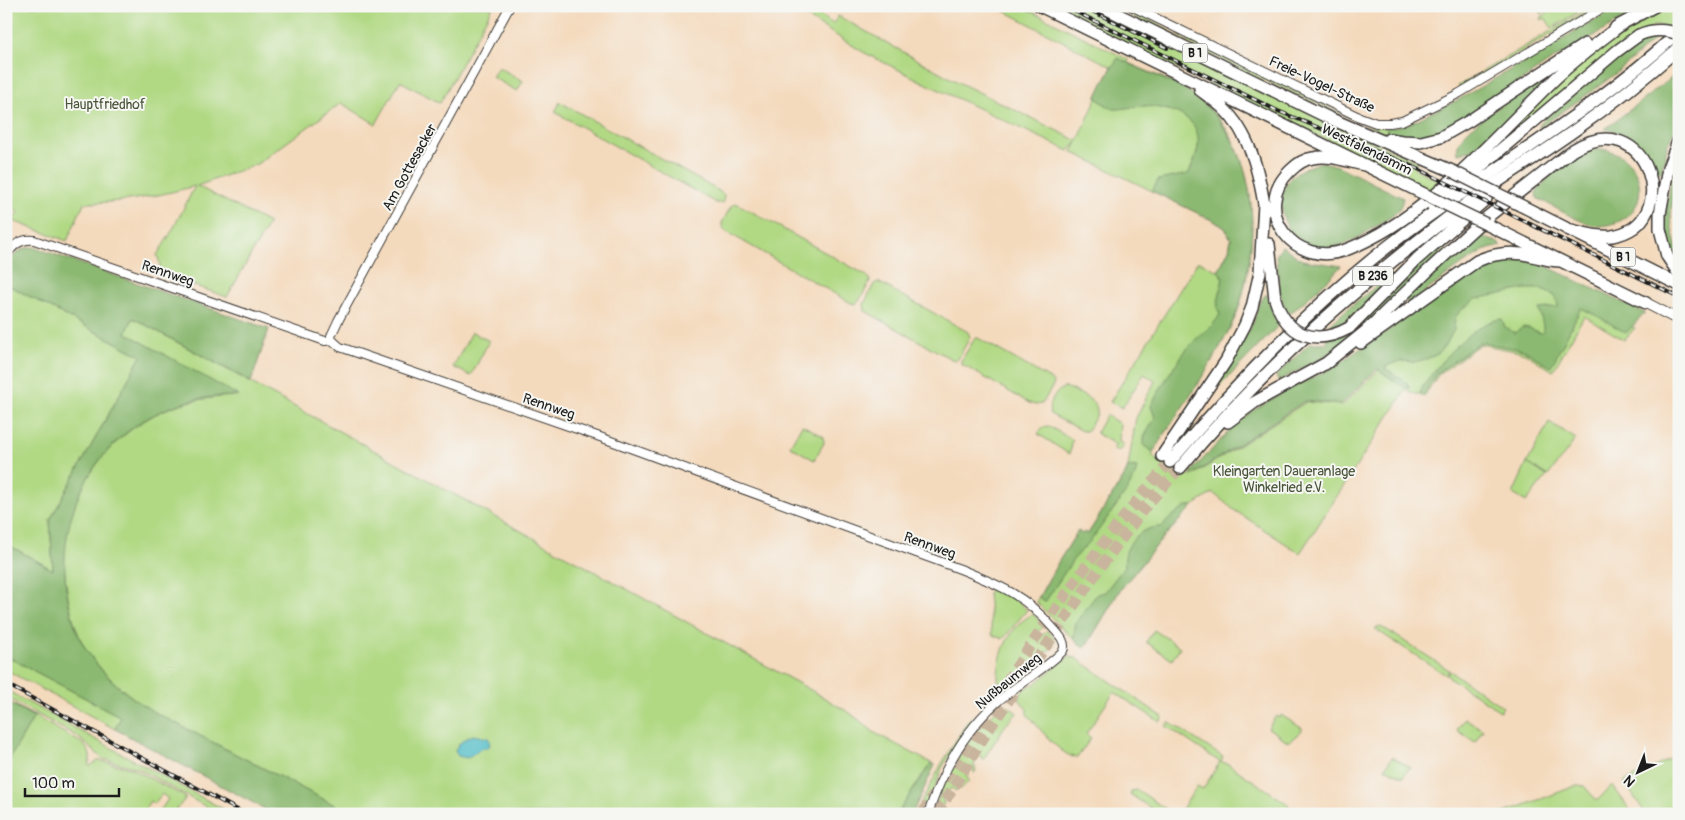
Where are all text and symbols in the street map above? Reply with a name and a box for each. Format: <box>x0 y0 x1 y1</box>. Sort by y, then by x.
road number: B 1 <box>1182 44 1208 62</box>
street label: Freie-Vogel-Straße <box>1266 53 1377 116</box>
park label: Hauptfriedhof <box>64 96 146 113</box>
street label: Westfalendamm <box>1319 120 1415 179</box>
street label: Am Gottesacker <box>379 121 440 214</box>
road number: B 1 <box>1610 248 1636 266</box>
street label: Rennweg <box>140 257 196 290</box>
road number: B 236 <box>1353 266 1393 286</box>
street label: Rennweg <box>521 390 577 423</box>
park label: Kleingarten Daueranlage Winkelried e.V. <box>1213 463 1355 496</box>
street label: Rennweg <box>902 528 958 563</box>
street label: Nußbaumweg <box>972 650 1045 713</box>
north arrow <box>1612 748 1662 798</box>
scale bar <box>25 765 119 797</box>
text: N <box>1620 772 1639 791</box>
text: 100 m <box>32 774 75 793</box>

